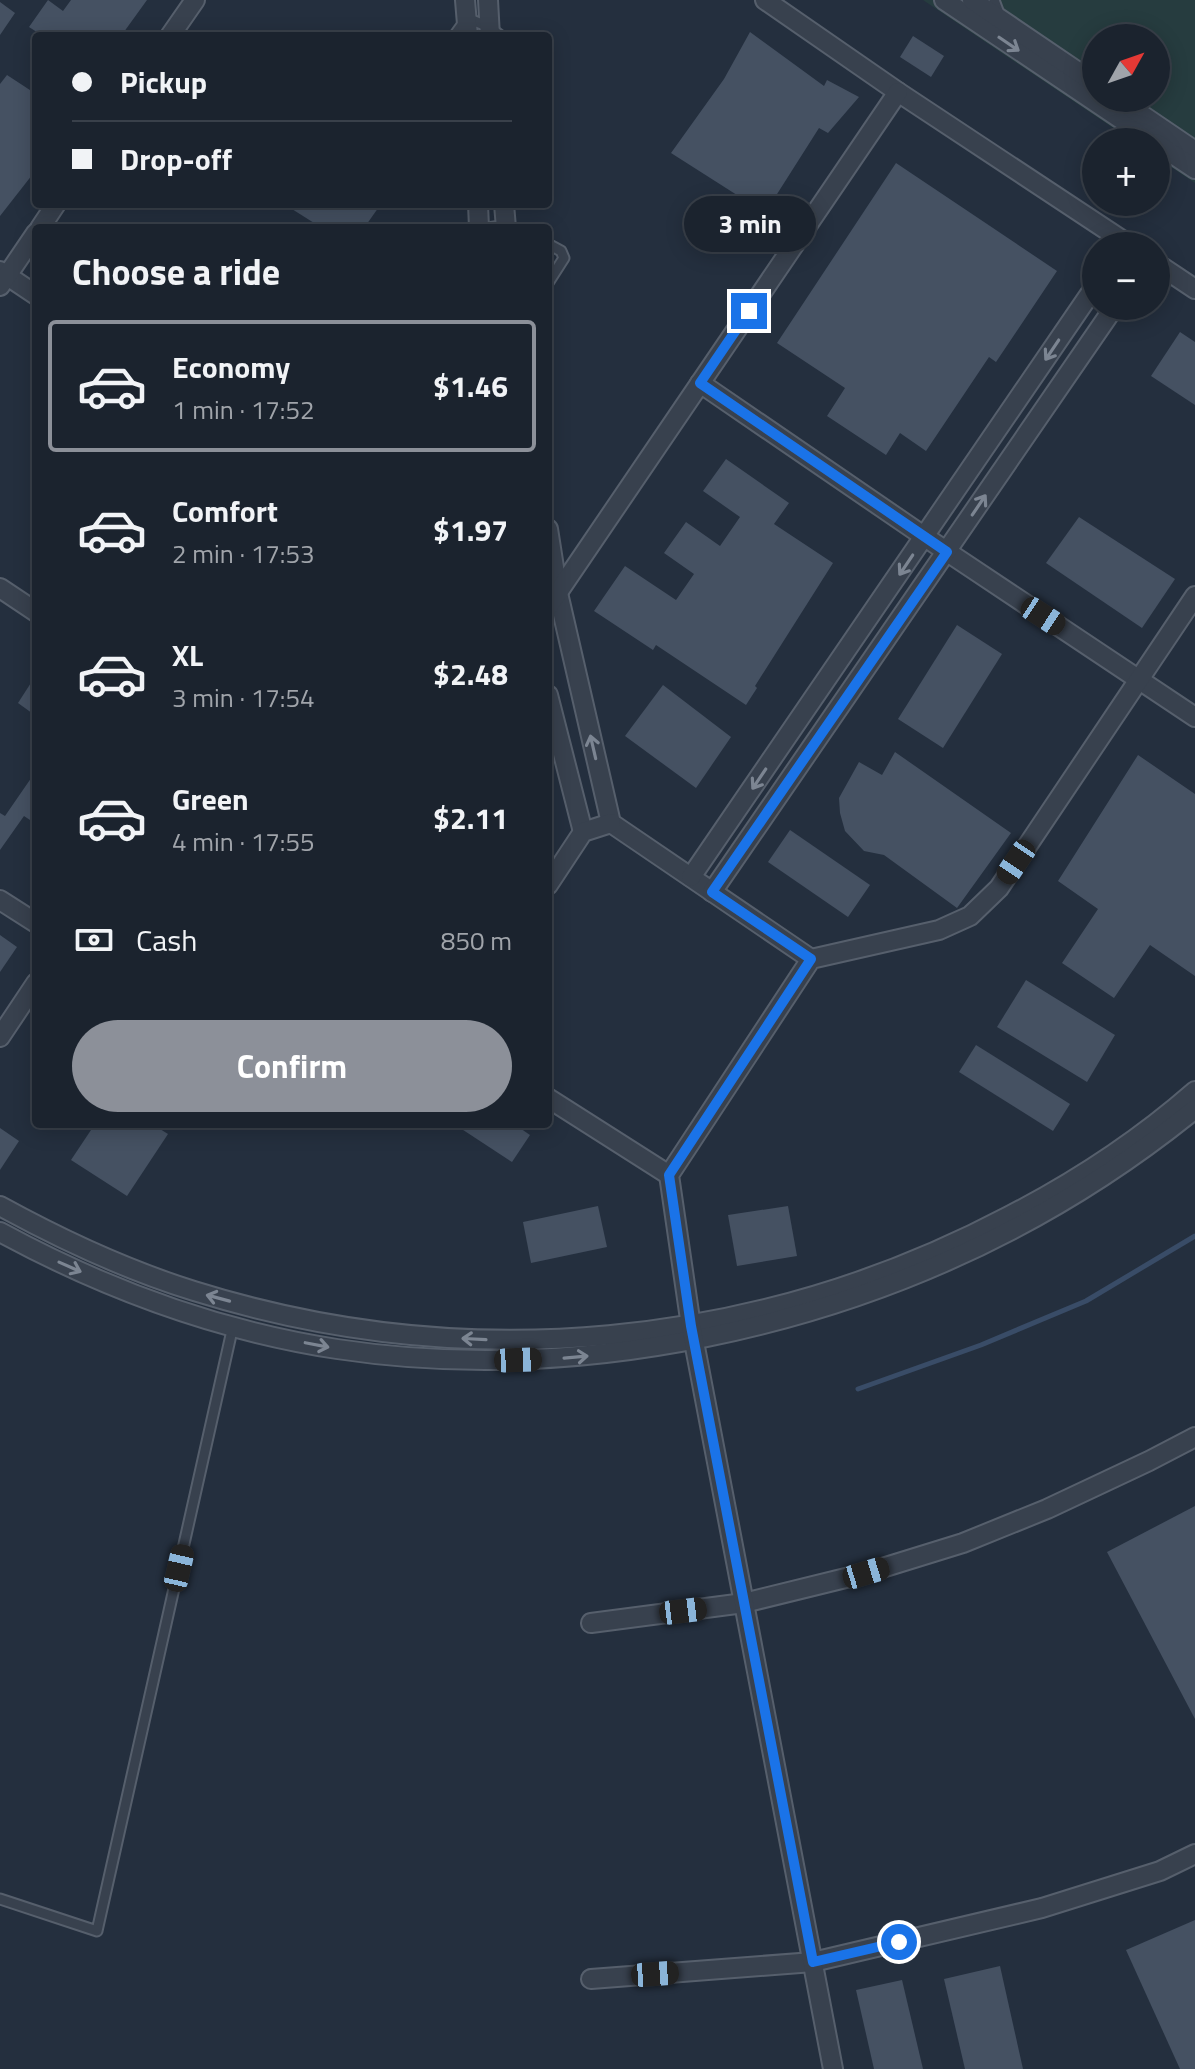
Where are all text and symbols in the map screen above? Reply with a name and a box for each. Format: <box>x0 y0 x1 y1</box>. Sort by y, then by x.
north arrow <box>1082 24 1170 112</box>
map controls <box>1082 24 1170 320</box>
one-way arrow <box>997 35 1019 52</box>
text: Pickup <box>120 59 207 105</box>
button: + <box>1082 128 1170 216</box>
text: Drop-off <box>120 136 232 182</box>
callout: 3 min <box>683 195 815 251</box>
text: 3 min <box>718 204 782 243</box>
button: − <box>1082 232 1170 320</box>
text: Choose a ride <box>72 244 280 299</box>
route end <box>731 293 767 329</box>
one-way arrow <box>1044 338 1060 360</box>
text: Economy <box>172 344 290 390</box>
icon: car <box>76 350 148 422</box>
text: $1.46 <box>433 363 508 409</box>
text: 1 min · 17:52 <box>172 390 315 429</box>
text: Comfort <box>172 488 278 534</box>
icon: car <box>76 494 148 566</box>
one-way arrow <box>971 494 987 516</box>
text: $1.97 <box>433 507 508 553</box>
text: 2 min · 17:53 <box>172 534 315 573</box>
one-way arrow <box>898 553 914 575</box>
car <box>1016 593 1070 639</box>
text: XL <box>172 632 203 678</box>
icon: car <box>76 638 148 710</box>
text: $2.48 <box>433 651 508 697</box>
text: 3 min · 17:54 <box>172 678 315 717</box>
one-way arrow <box>585 734 600 760</box>
one-way arrow <box>751 768 767 790</box>
text: Green <box>172 776 249 822</box>
icon: car <box>76 782 148 854</box>
text: $2.11 <box>433 795 508 841</box>
text: 4 min · 17:55 <box>172 822 315 861</box>
car <box>993 835 1039 889</box>
text: Cash <box>136 917 197 963</box>
icon: cash <box>72 918 116 962</box>
text: 850 m <box>441 921 512 960</box>
button: Confirm <box>72 1020 512 1112</box>
one-way arrow <box>57 1261 81 1276</box>
one-way arrow <box>205 1290 231 1305</box>
one-way arrow <box>461 1331 488 1346</box>
one-way arrow <box>304 1338 329 1353</box>
car <box>494 1347 542 1373</box>
one-way arrow <box>562 1349 589 1364</box>
car <box>162 1542 196 1594</box>
car <box>840 1555 892 1591</box>
car <box>658 1596 708 1626</box>
route start <box>881 1924 917 1960</box>
car <box>630 1960 680 1988</box>

